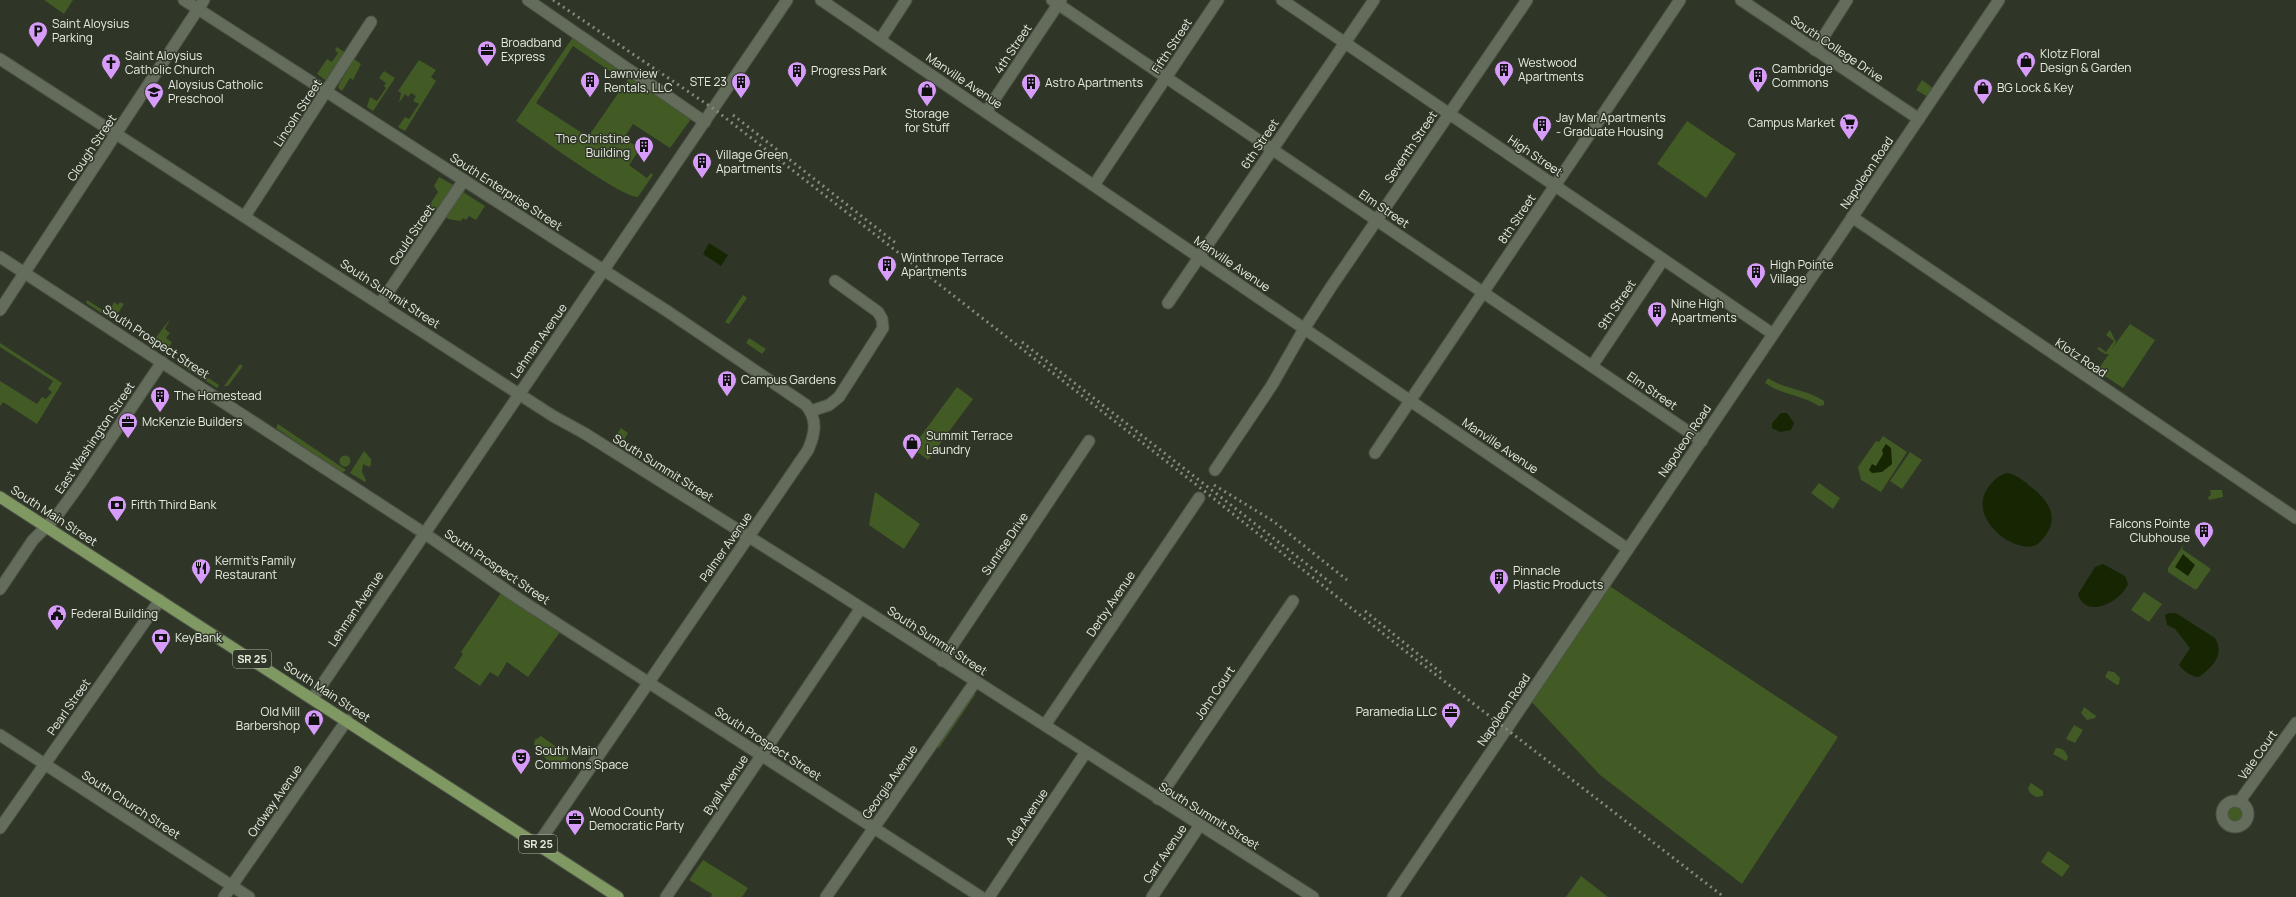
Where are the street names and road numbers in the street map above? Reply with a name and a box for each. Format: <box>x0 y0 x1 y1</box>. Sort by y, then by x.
street label: South College Drive <box>1787 11 1887 86</box>
street label: Fifth Street <box>1147 15 1196 77</box>
street label: 4th Street <box>990 20 1036 77</box>
street label: Manville Avenue <box>923 49 1006 112</box>
street label: Lincoln Street <box>269 76 326 150</box>
street label: Seventh Street <box>1380 107 1441 186</box>
street label: Clough Street <box>63 111 120 185</box>
street label: 6th Street <box>1237 115 1283 172</box>
street label: High Street <box>1504 131 1566 180</box>
street label: Napoleon Road <box>1836 133 1897 212</box>
street label: South Enterprise Street <box>447 149 566 234</box>
street label: Elm Street <box>1356 185 1413 232</box>
street label: 8th Street <box>1494 190 1540 247</box>
street label: Gould Street <box>385 201 438 269</box>
street label: Manville Avenue <box>1191 232 1274 295</box>
street label: South Summit Street <box>337 255 444 332</box>
street label: 9th Street <box>1594 276 1640 333</box>
street label: Lehman Avenue <box>506 300 571 382</box>
street label: South Prospect Street <box>100 301 213 383</box>
street label: Klotz Road <box>2052 334 2111 381</box>
street label: Elm Street <box>1624 367 1681 414</box>
street label: East Washington Street <box>51 378 138 497</box>
street label: Napoleon Road <box>1654 401 1715 480</box>
street label: Manville Avenue <box>1459 414 1542 477</box>
street label: South Summit Street <box>610 430 717 506</box>
street label: South Main Street <box>8 481 101 550</box>
street label: Palmer Avenue <box>695 508 756 585</box>
street label: Sunrise Drive <box>977 509 1032 579</box>
street label: South Prospect Street <box>441 525 554 608</box>
street label: Derby Avenue <box>1082 567 1139 640</box>
street label: Lehman Avenue <box>324 568 387 650</box>
street label: South Summit Street <box>884 602 991 679</box>
road number: SR 25 <box>233 650 271 668</box>
street label: South Main Street <box>281 657 374 726</box>
street label: John Court <box>1190 662 1239 723</box>
street label: Napoleon Road <box>1473 670 1534 749</box>
street label: Pearl Street <box>43 675 94 738</box>
street label: South Prospect Street <box>712 703 825 785</box>
street label: Vale Court <box>2234 726 2281 783</box>
street label: Georgia Avenue <box>858 741 921 822</box>
street label: Byall Avenue <box>699 751 752 818</box>
street label: Ordway Avenue <box>243 761 306 840</box>
street label: South Church Street <box>79 766 184 843</box>
street label: South Summit Street <box>1156 778 1263 854</box>
street label: Ada Avenue <box>1001 785 1052 848</box>
street label: Carr Avenue <box>1139 821 1190 886</box>
road number: SR 25 <box>519 835 557 853</box>

